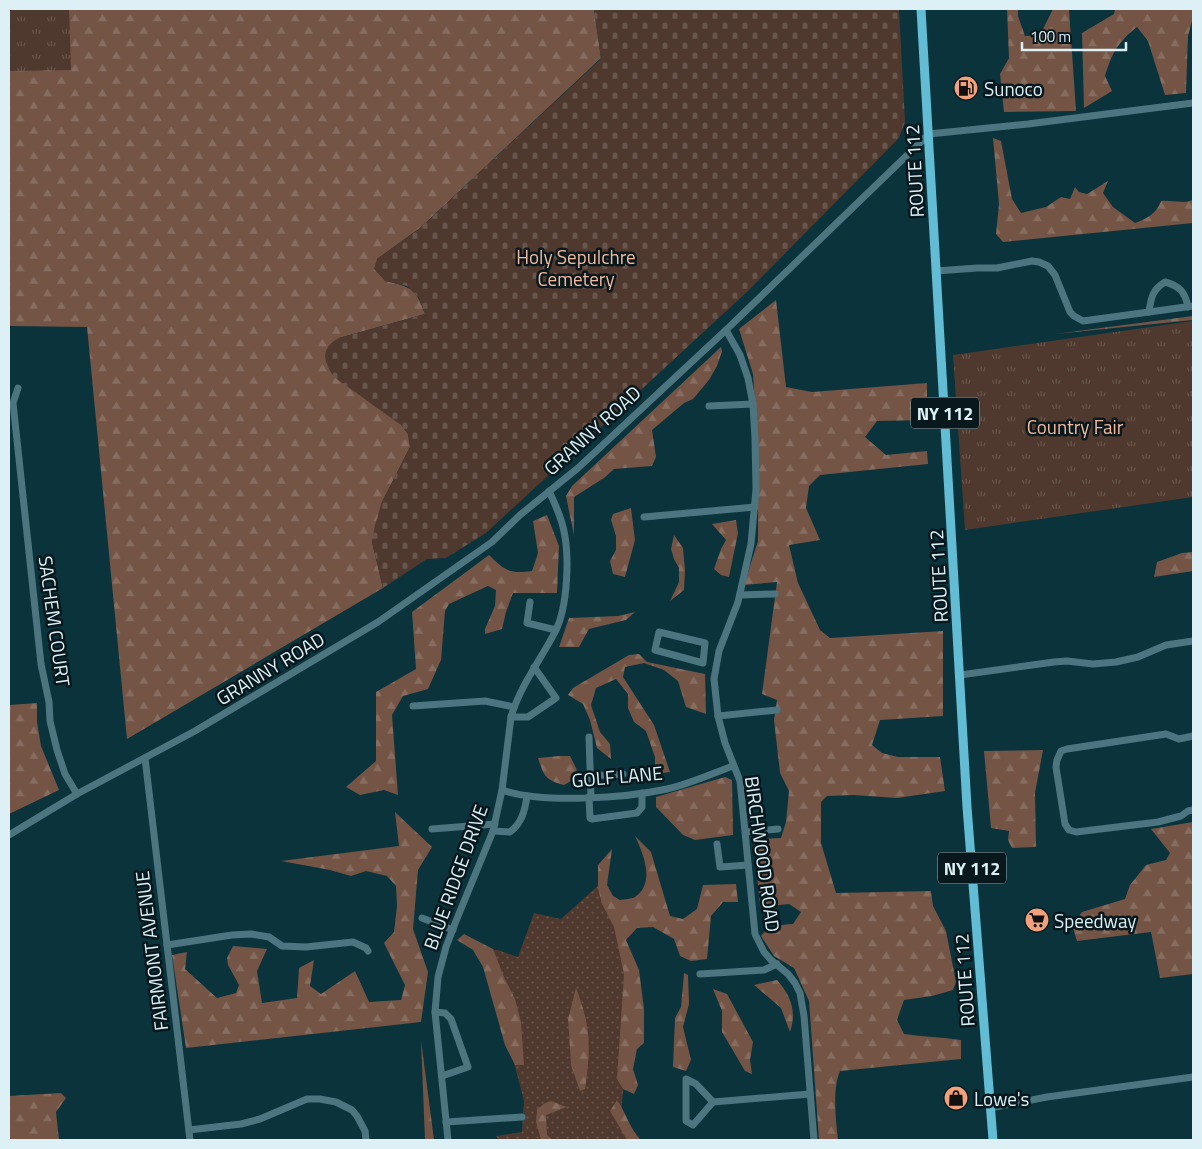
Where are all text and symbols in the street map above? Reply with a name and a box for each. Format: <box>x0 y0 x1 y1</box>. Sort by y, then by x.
scale bar <box>1022 20 1126 52</box>
text: 100 m <box>1030 25 1071 48</box>
place label: Sunoco <box>984 74 1043 103</box>
fuel station icon: Sunoco <box>953 75 979 101</box>
street label: ROUTE 112 <box>897 124 931 218</box>
park label: Holy Sepulchre Cemetery <box>516 242 636 293</box>
street label: GRANNY ROAD <box>537 378 647 482</box>
road number: NY 112 <box>911 398 979 428</box>
park label: Country Fair <box>1027 412 1124 441</box>
street label: ROUTE 112 <box>921 529 955 623</box>
street label: SACHEM COURT <box>31 554 79 688</box>
street label: GRANNY ROAD <box>210 624 330 712</box>
street label: GOLF LANE <box>570 758 664 794</box>
street label: BIRCHWOOD ROAD <box>738 774 788 934</box>
street label: BLUE RIDGE DRIVE <box>415 800 495 954</box>
road number: NY 112 <box>938 852 1006 884</box>
street label: FAIRMONT AVENUE <box>127 870 175 1032</box>
place label: Speedway <box>1054 906 1137 935</box>
supermarket icon: Speedway <box>1024 907 1050 933</box>
street label: ROUTE 112 <box>946 933 982 1027</box>
place label: Lowe's <box>974 1084 1030 1113</box>
shop icon: Lowe's <box>943 1085 969 1111</box>

